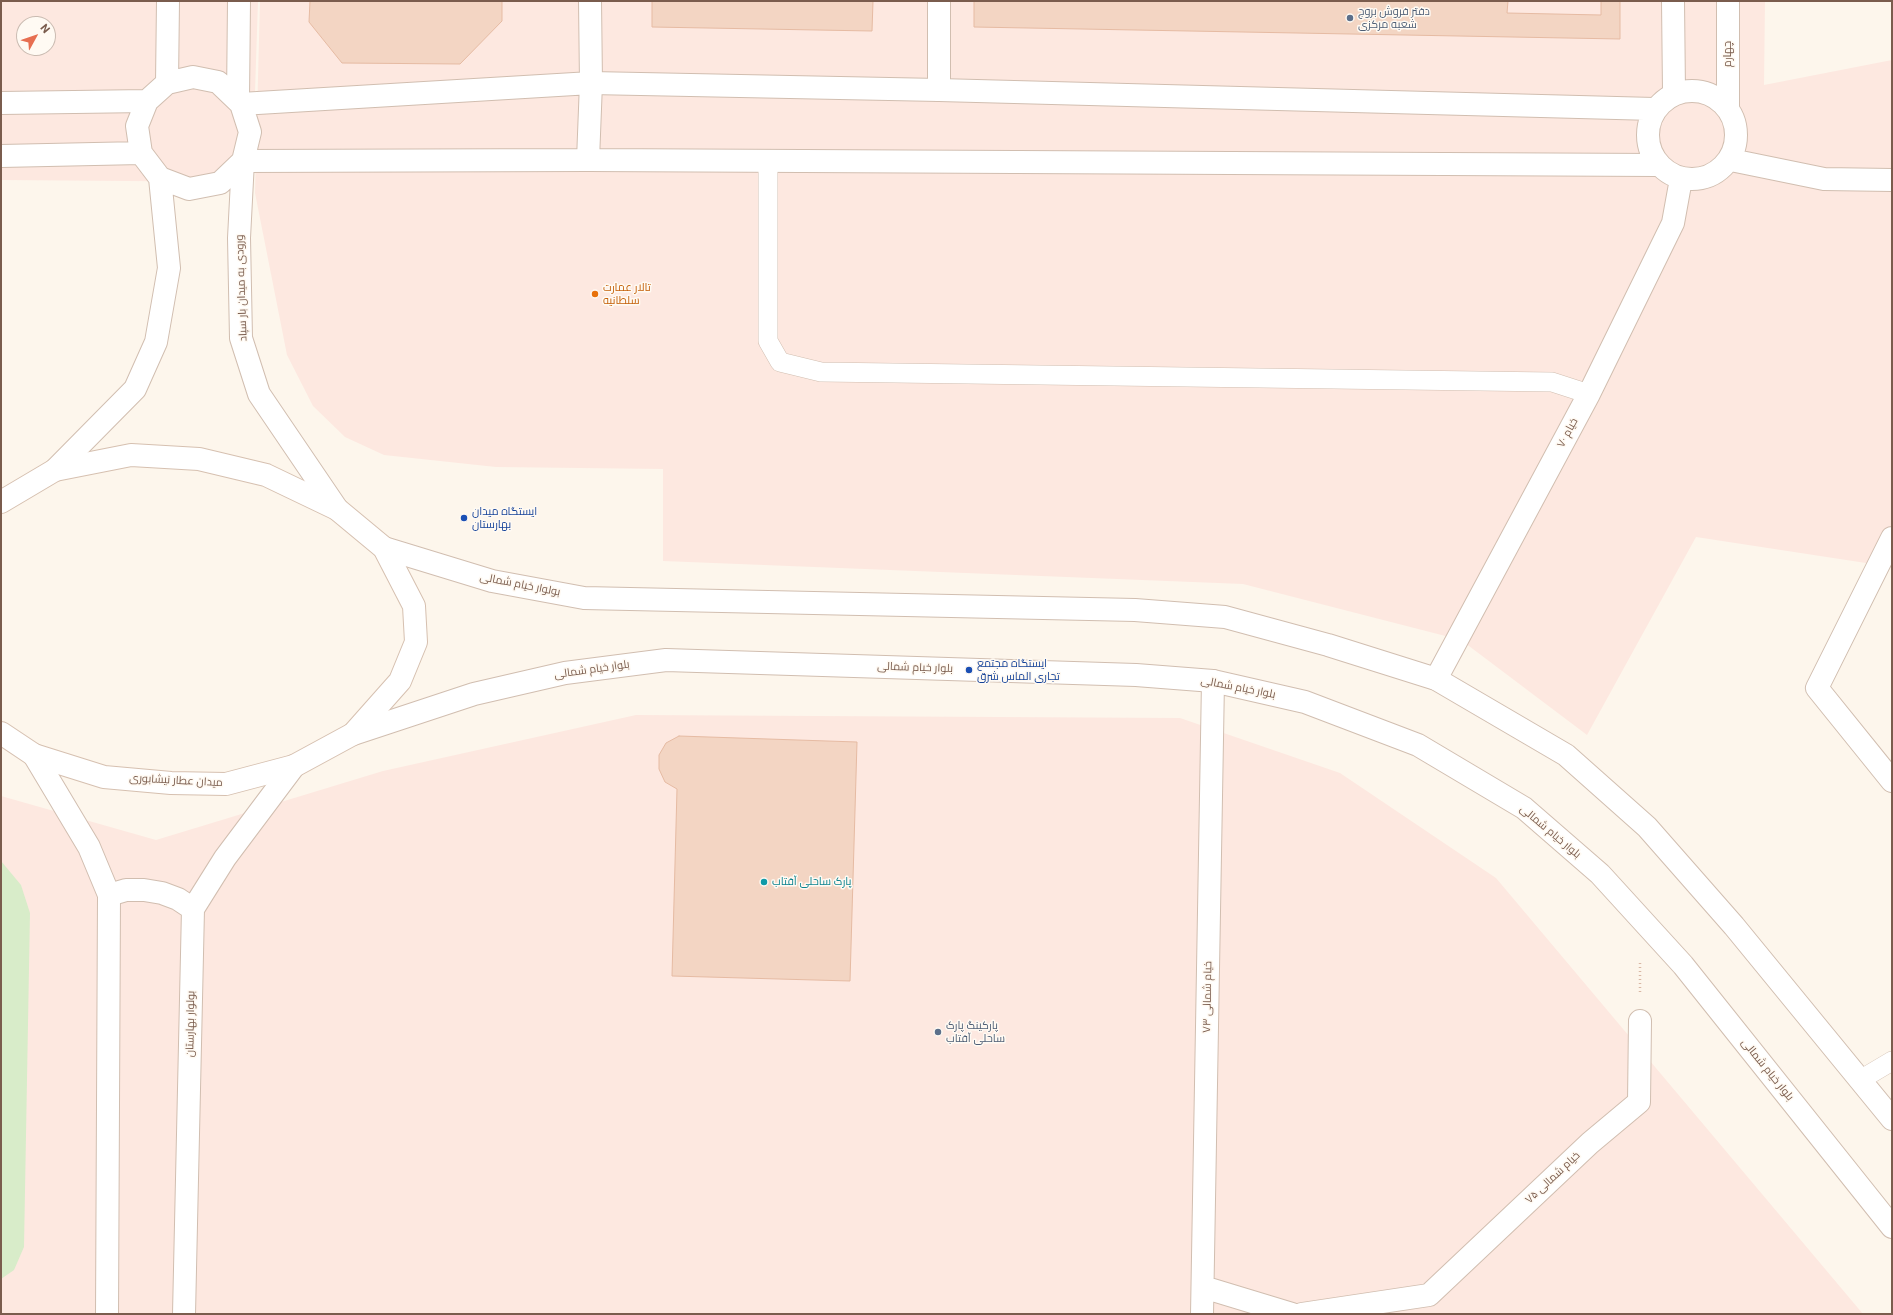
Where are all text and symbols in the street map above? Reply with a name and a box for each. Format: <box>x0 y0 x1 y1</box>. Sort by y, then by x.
place label: دفتر فروش بروج شعبه مرکزی <box>1358 5 1430 31</box>
marker: دفتر فروش بروج شعبه مرکزی <box>1345 13 1355 23</box>
north arrow <box>16 16 56 56</box>
text: N <box>37 21 52 36</box>
street label: چهارم <box>1721 41 1735 67</box>
street label: ورودی به میدان بار سپاد <box>234 234 250 342</box>
place label: تالار عمارت سلطانیه <box>603 281 651 307</box>
marker: تالار عمارت سلطانیه <box>590 289 600 299</box>
street label: خیام ۷۰ <box>1555 416 1581 450</box>
place label: ایستگاه میدان بهارستان <box>472 505 537 531</box>
marker: ایستگاه میدان بهارستان <box>459 513 469 523</box>
street label: بولوار خیام شمالی <box>479 571 561 599</box>
place label: ایستگاه مجتمع تجاری الماس شرق <box>977 657 1060 683</box>
street label: بلوار خیام شمالی <box>553 658 631 682</box>
street label: بلوار خیام شمالی <box>877 660 953 676</box>
marker: ایستگاه مجتمع تجاری الماس شرق <box>964 665 974 675</box>
street label: بلوار خیام شمالی <box>1199 674 1277 702</box>
street label: میدان عطار نیشابوری <box>129 772 223 790</box>
street label: بلوار خیام شمالی <box>1517 803 1583 861</box>
place label: پارک ساحلی آفتاب <box>772 875 852 889</box>
marker: پارک ساحلی آفتاب <box>759 877 769 887</box>
street label: خیام شمالی ۷۳ <box>1201 961 1215 1033</box>
street label: بولوار بهارستان <box>184 991 198 1057</box>
place label: پارکینگ پارک ساحلی آفتاب <box>946 1019 1005 1045</box>
marker: پارکینگ پارک ساحلی آفتاب <box>933 1027 943 1037</box>
street label: بلوار خیام شمالی <box>1738 1036 1796 1104</box>
street label: خیام شمالی ۷۵ <box>1523 1149 1583 1207</box>

